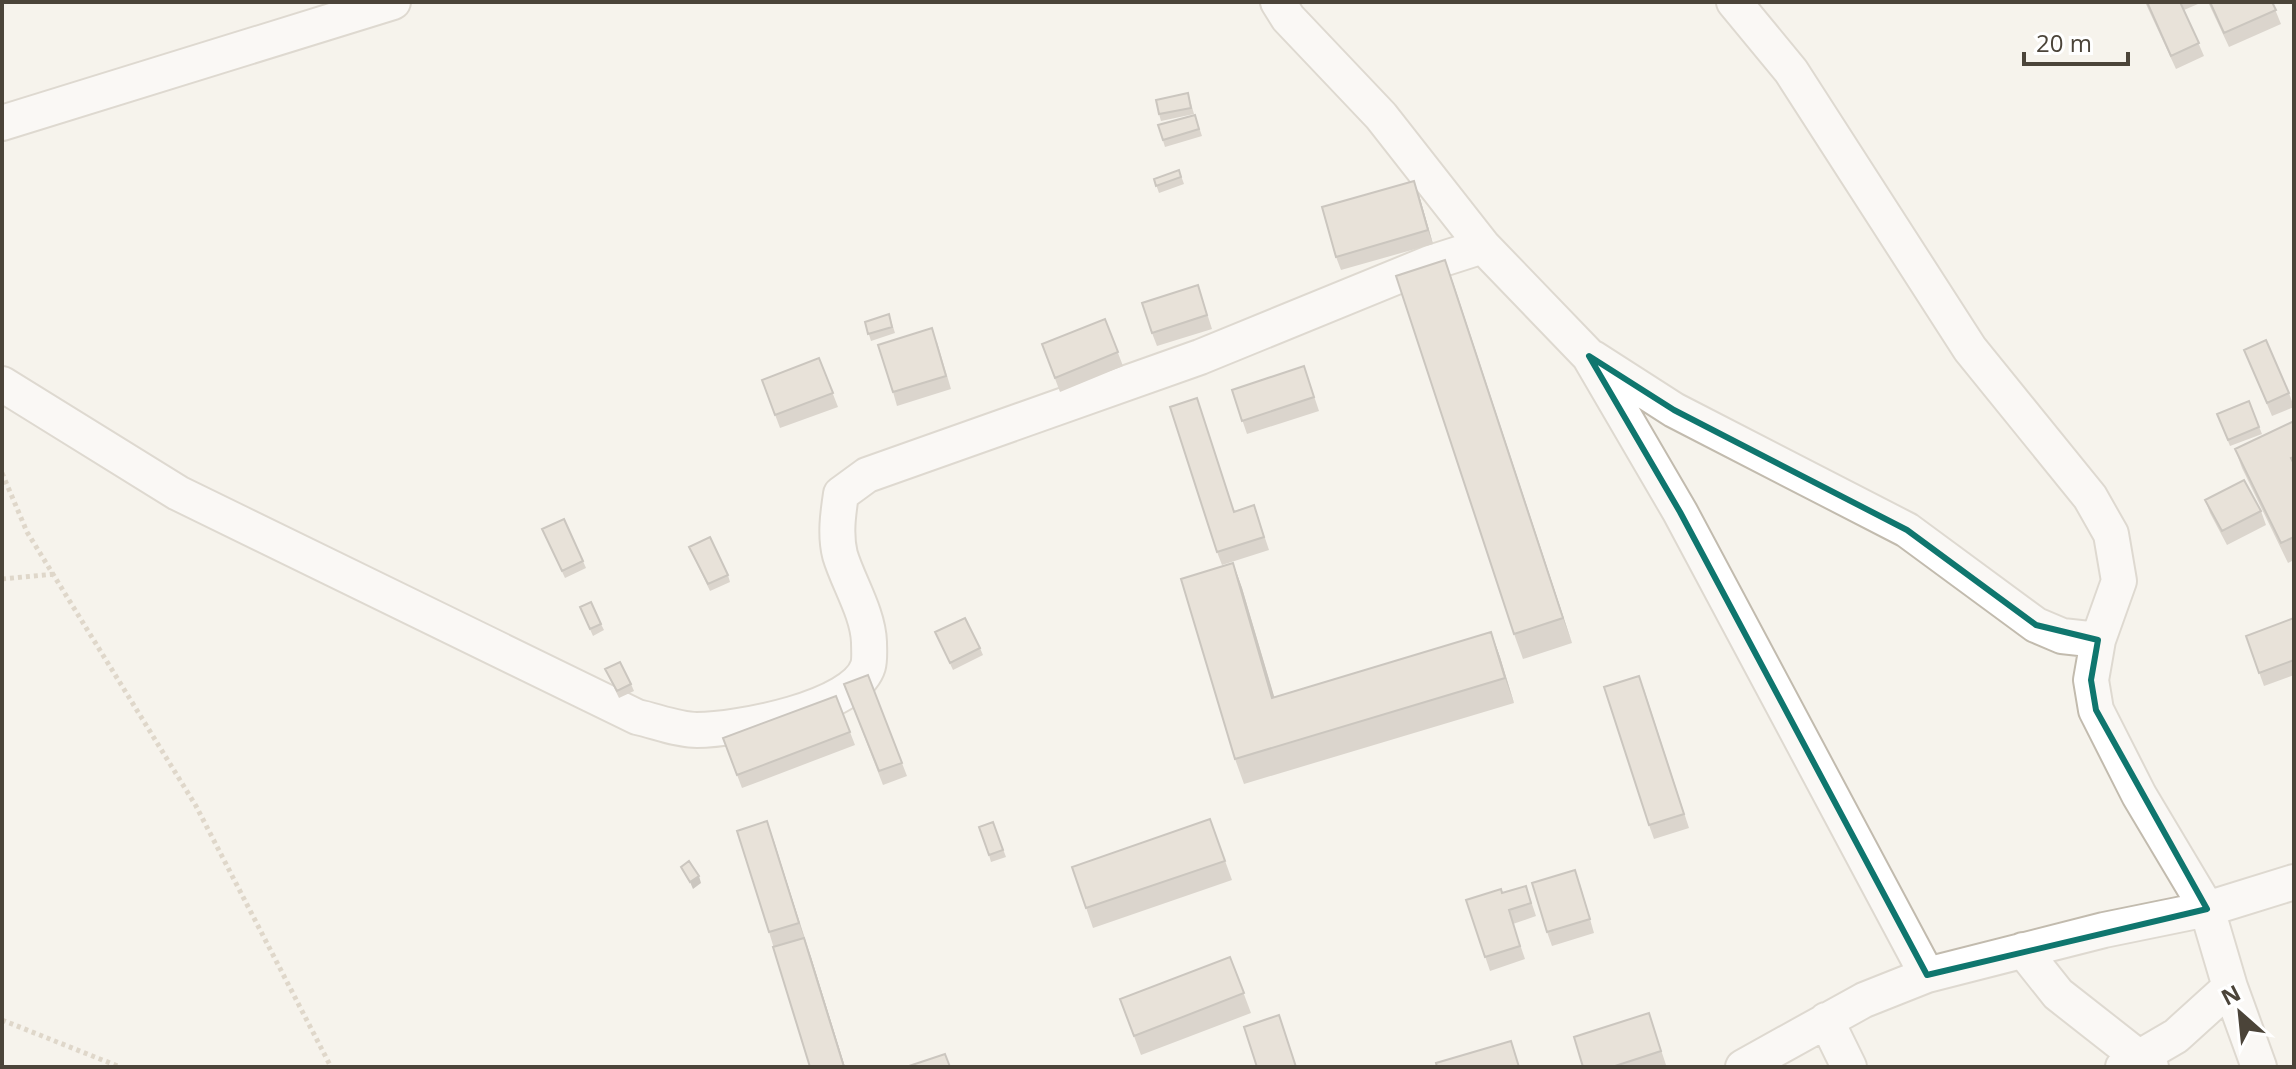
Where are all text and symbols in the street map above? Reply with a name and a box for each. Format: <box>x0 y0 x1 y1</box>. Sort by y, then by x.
scale bar <box>2024 16 2128 66</box>
text: 20 m <box>2036 26 2092 59</box>
north arrow <box>2200 973 2280 1053</box>
text: N <box>2216 977 2245 1012</box>

